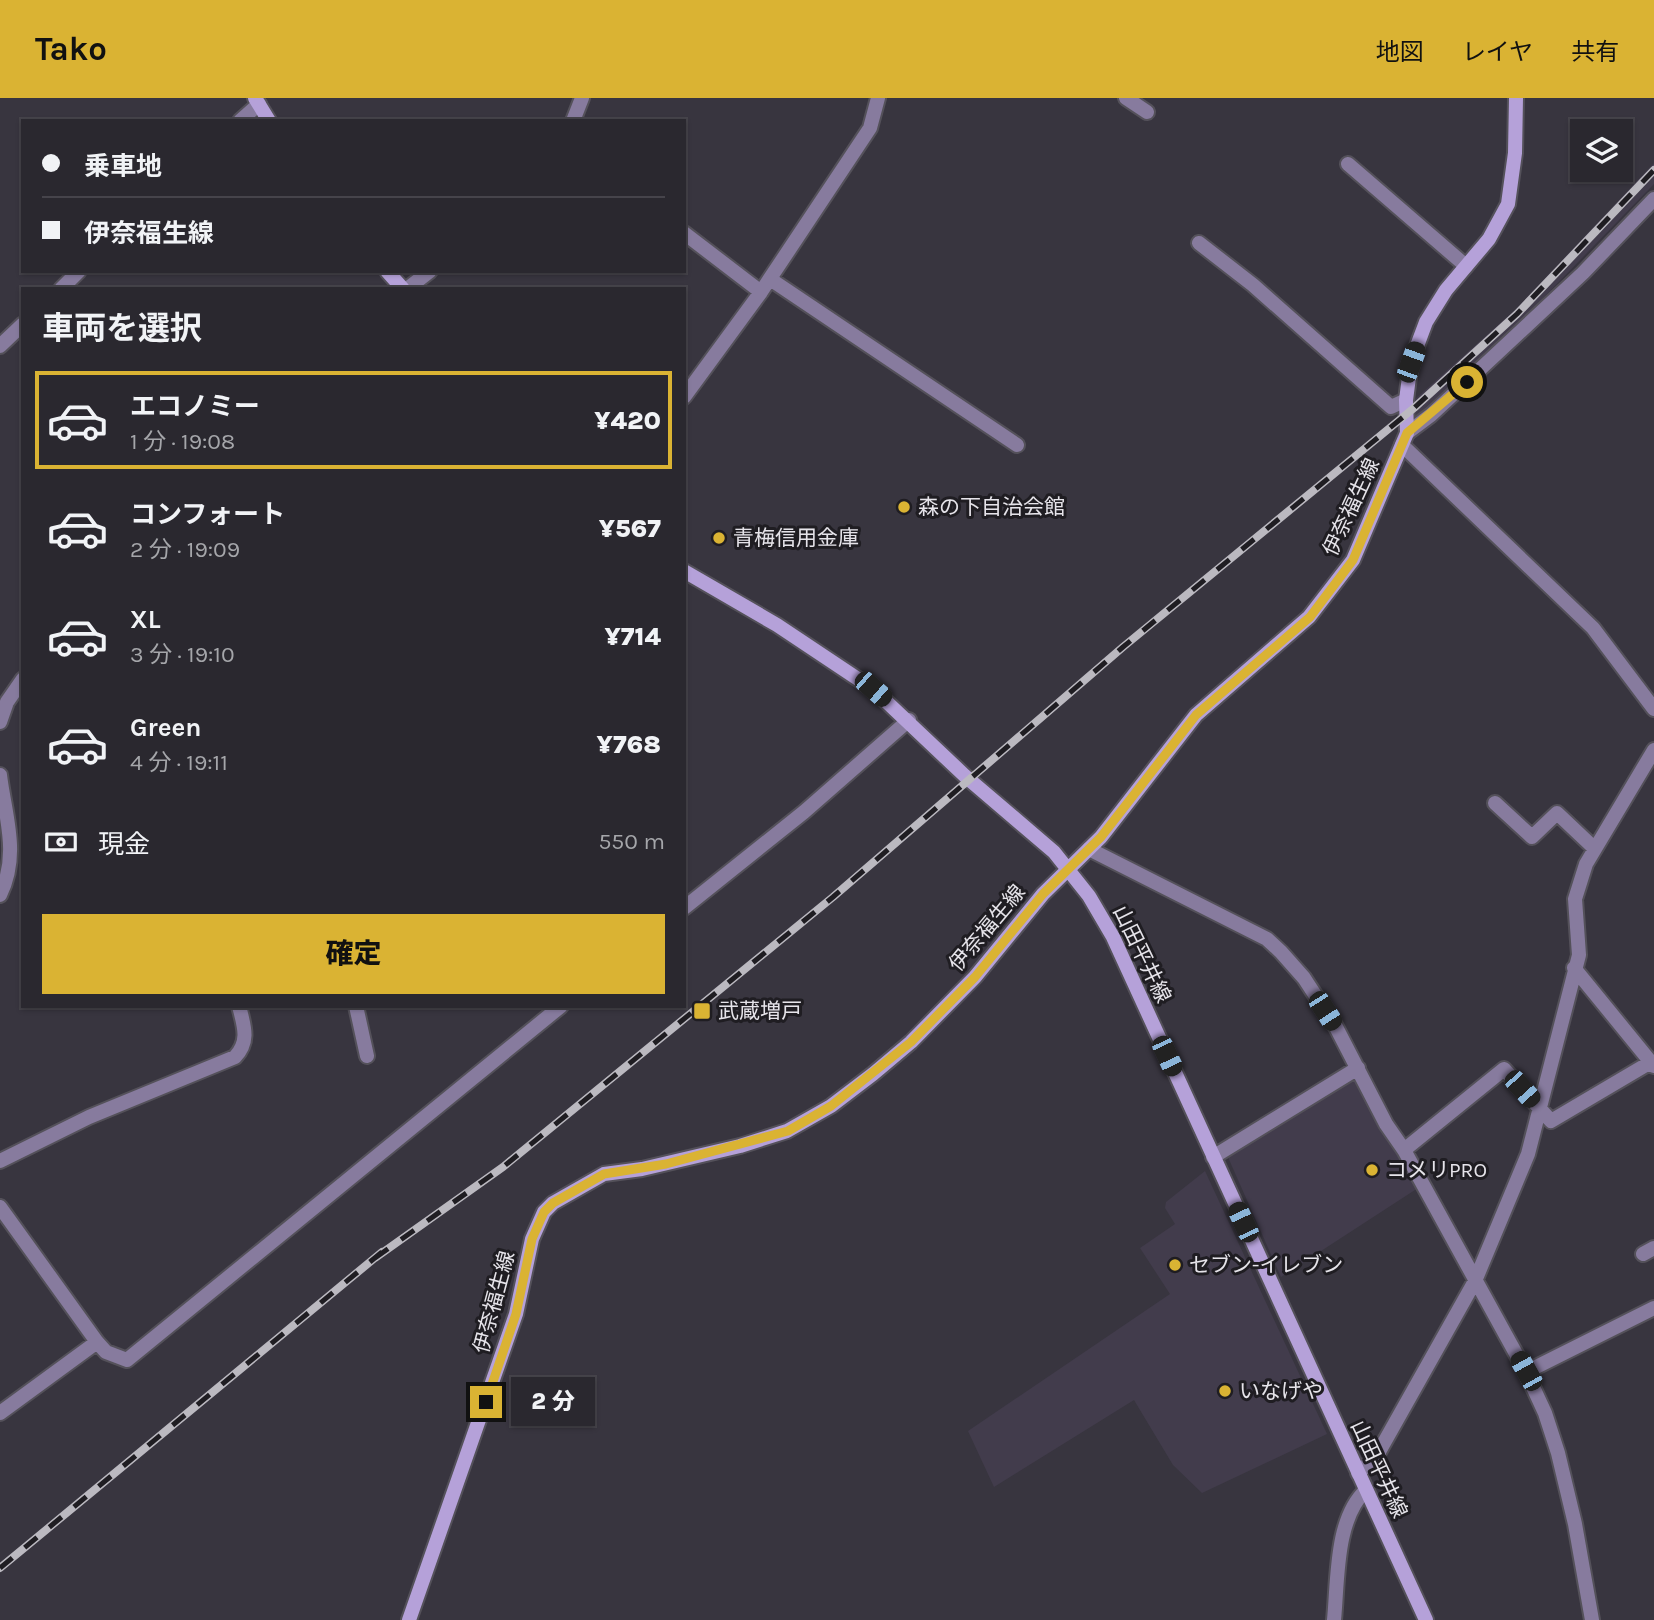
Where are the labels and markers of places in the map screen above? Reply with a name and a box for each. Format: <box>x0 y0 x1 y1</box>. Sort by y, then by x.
place label: 森の下自治会館 <box>918 495 1065 519</box>
marker: 森の下自治会館 <box>896 499 912 515</box>
place label: 青梅信用金庫 <box>733 526 859 550</box>
marker: 青梅信用金庫 <box>711 530 727 546</box>
place label: 武蔵増戸 <box>718 999 802 1023</box>
marker: 武蔵増戸 <box>692 1001 712 1021</box>
place label: コメリPRO <box>1386 1158 1487 1182</box>
marker: コメリPRO <box>1364 1162 1380 1178</box>
place label: セブン-イレブン <box>1189 1253 1343 1277</box>
marker: セブン-イレブン <box>1167 1257 1183 1273</box>
place label: いなげや <box>1239 1379 1323 1403</box>
marker: いなげや <box>1217 1383 1233 1399</box>

